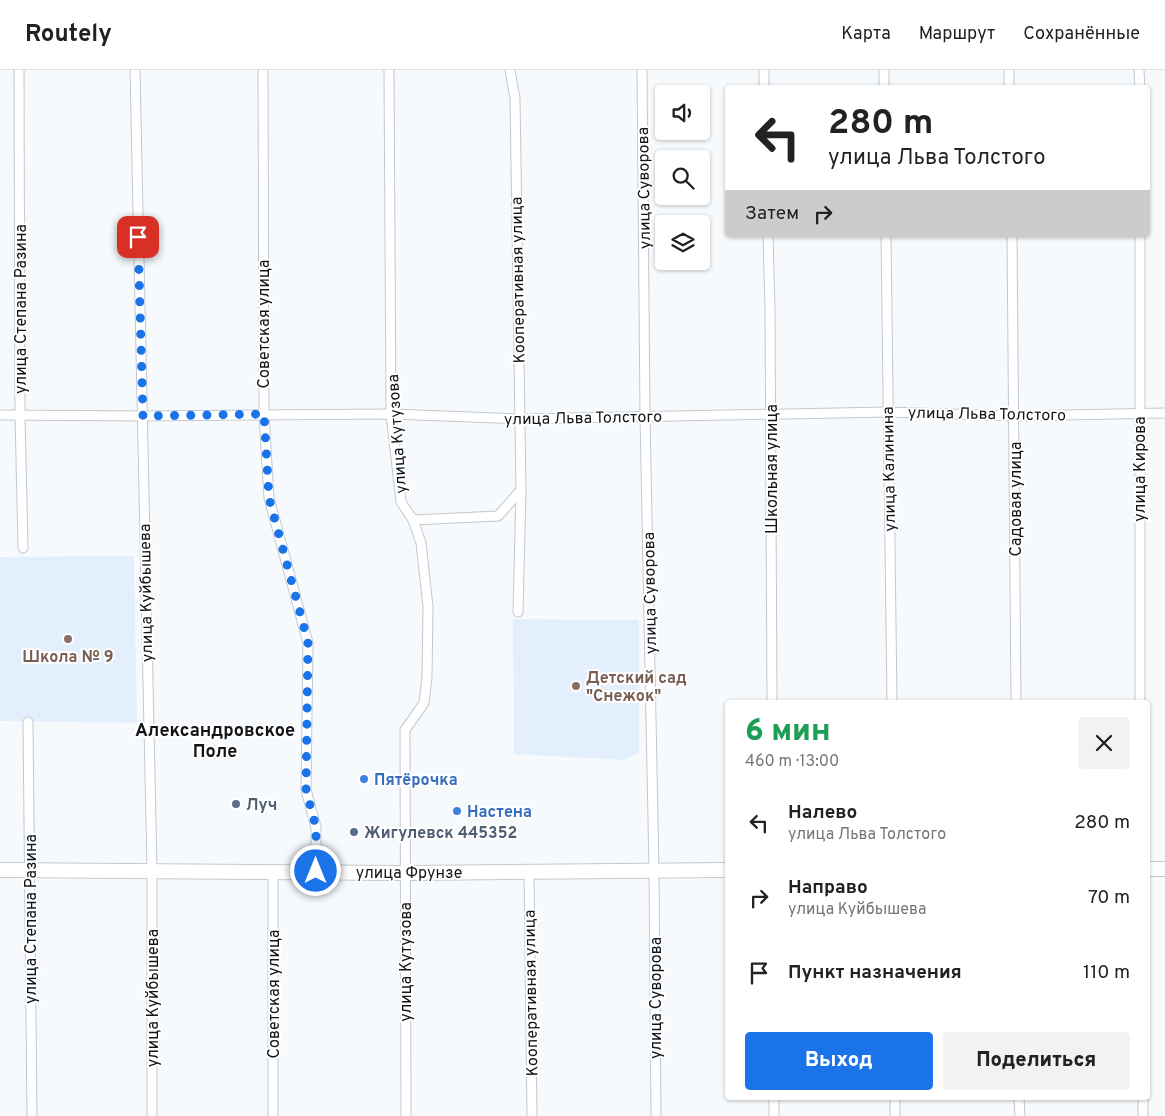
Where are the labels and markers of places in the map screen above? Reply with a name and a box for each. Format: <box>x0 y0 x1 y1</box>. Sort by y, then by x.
pin <box>117 216 159 258</box>
marker: Школа № 9 <box>62 633 74 645</box>
place label: Школа № 9 <box>22 648 114 668</box>
place label: Детский сад "Снежок" <box>586 669 687 707</box>
marker: Детский сад "Снежок" <box>570 680 582 692</box>
place label: Пятёрочка <box>374 771 458 791</box>
marker: Пятёрочка <box>358 773 370 785</box>
place label: Луч <box>246 796 277 816</box>
marker: Луч <box>230 798 242 810</box>
place label: Настена <box>467 803 532 823</box>
marker: Настена <box>451 805 463 817</box>
place label: Жигулевск 445352 <box>364 824 517 844</box>
marker: Жигулевск 445352 <box>348 826 360 838</box>

